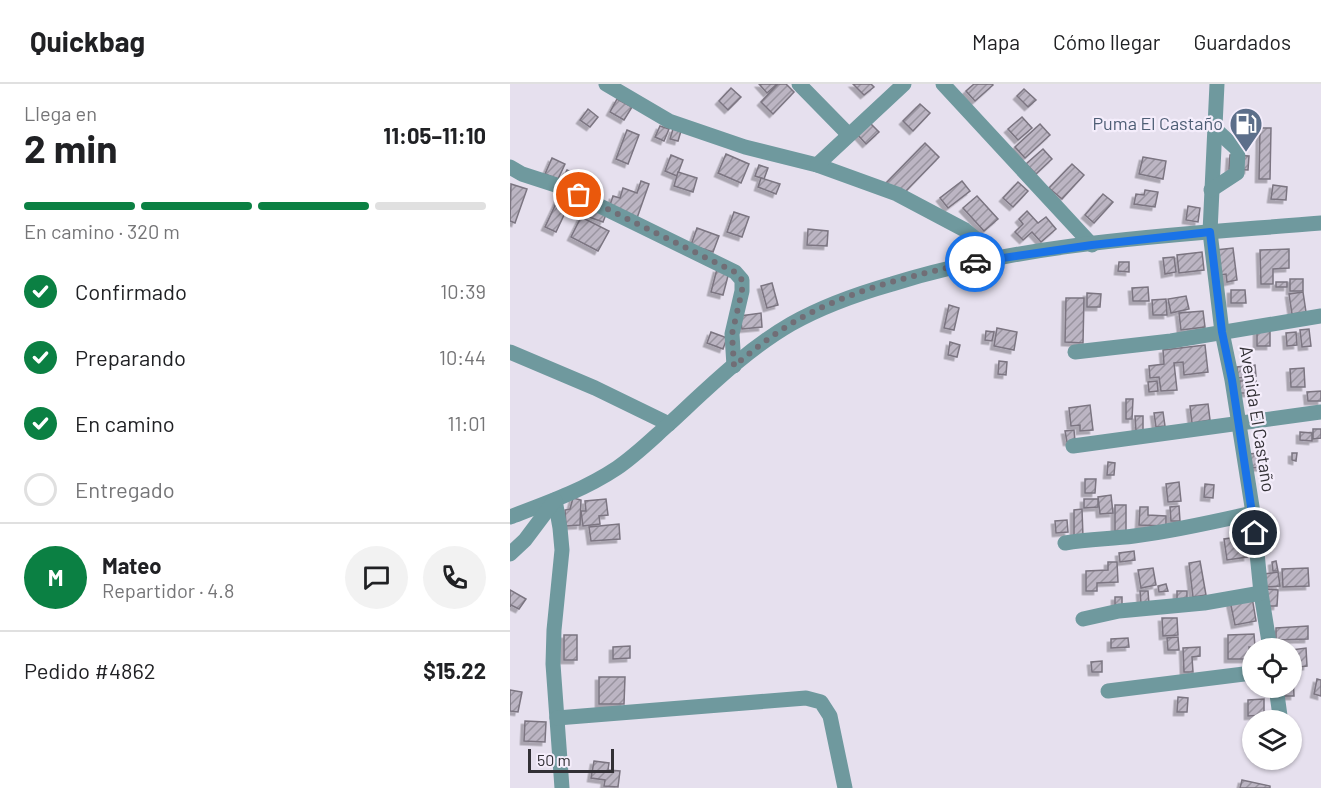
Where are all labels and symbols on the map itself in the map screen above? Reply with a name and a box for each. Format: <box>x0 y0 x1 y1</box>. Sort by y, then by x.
fuel station icon: Puma El Castaño <box>1228 106 1264 153</box>
place label: Puma El Castaño <box>1092 112 1223 134</box>
pin <box>553 169 604 220</box>
courier <box>945 232 1005 292</box>
street label: Avenida El Castaño <box>1236 344 1280 494</box>
pin <box>1229 507 1280 558</box>
scale bar <box>528 746 614 774</box>

